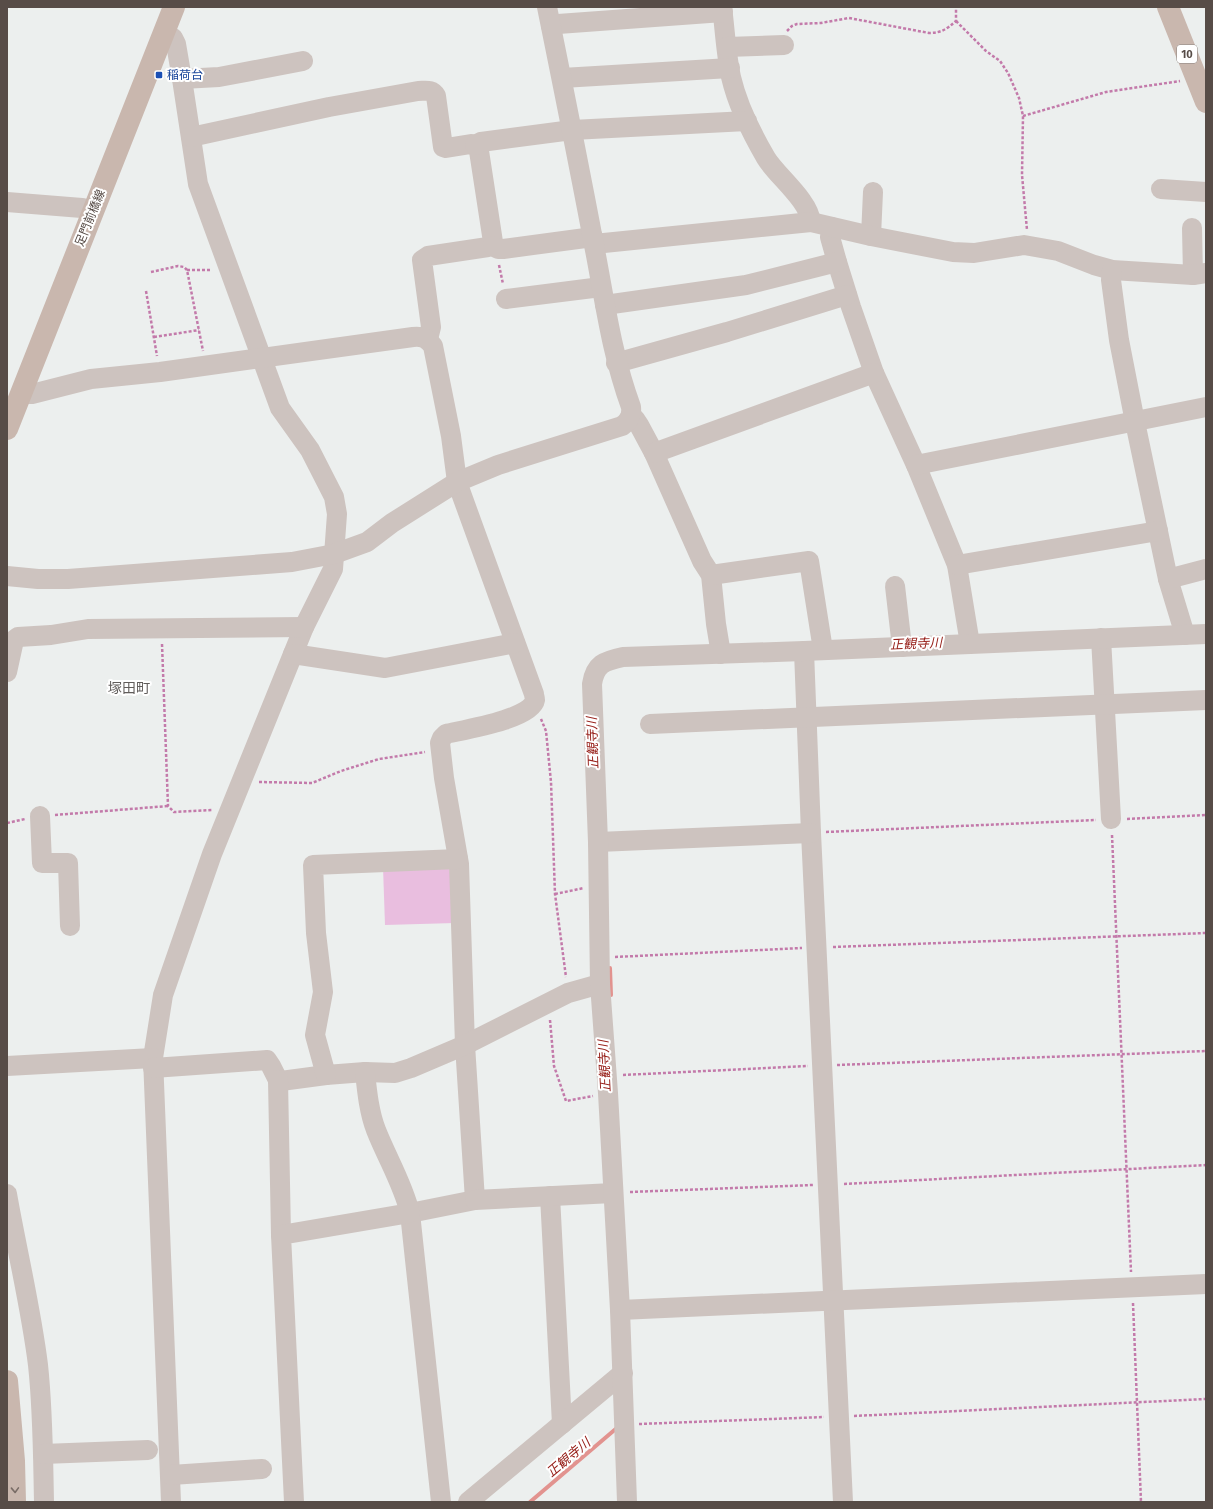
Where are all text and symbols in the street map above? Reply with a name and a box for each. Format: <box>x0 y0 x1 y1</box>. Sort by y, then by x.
road number: 10 <box>1177 45 1197 63</box>
place label: 稲荷台 <box>167 68 203 82</box>
marker: 稲荷台 <box>154 70 164 80</box>
street label: 足門前橋線 <box>72 188 108 248</box>
water label: 正観寺川 <box>890 635 944 652</box>
district label: 塚田町 <box>108 680 150 697</box>
water label: 正観寺川 <box>584 715 601 769</box>
water label: 正観寺川 <box>596 1038 613 1092</box>
water label: 正観寺川 <box>544 1434 595 1480</box>
one-way arrow <box>10 1487 19 1493</box>

